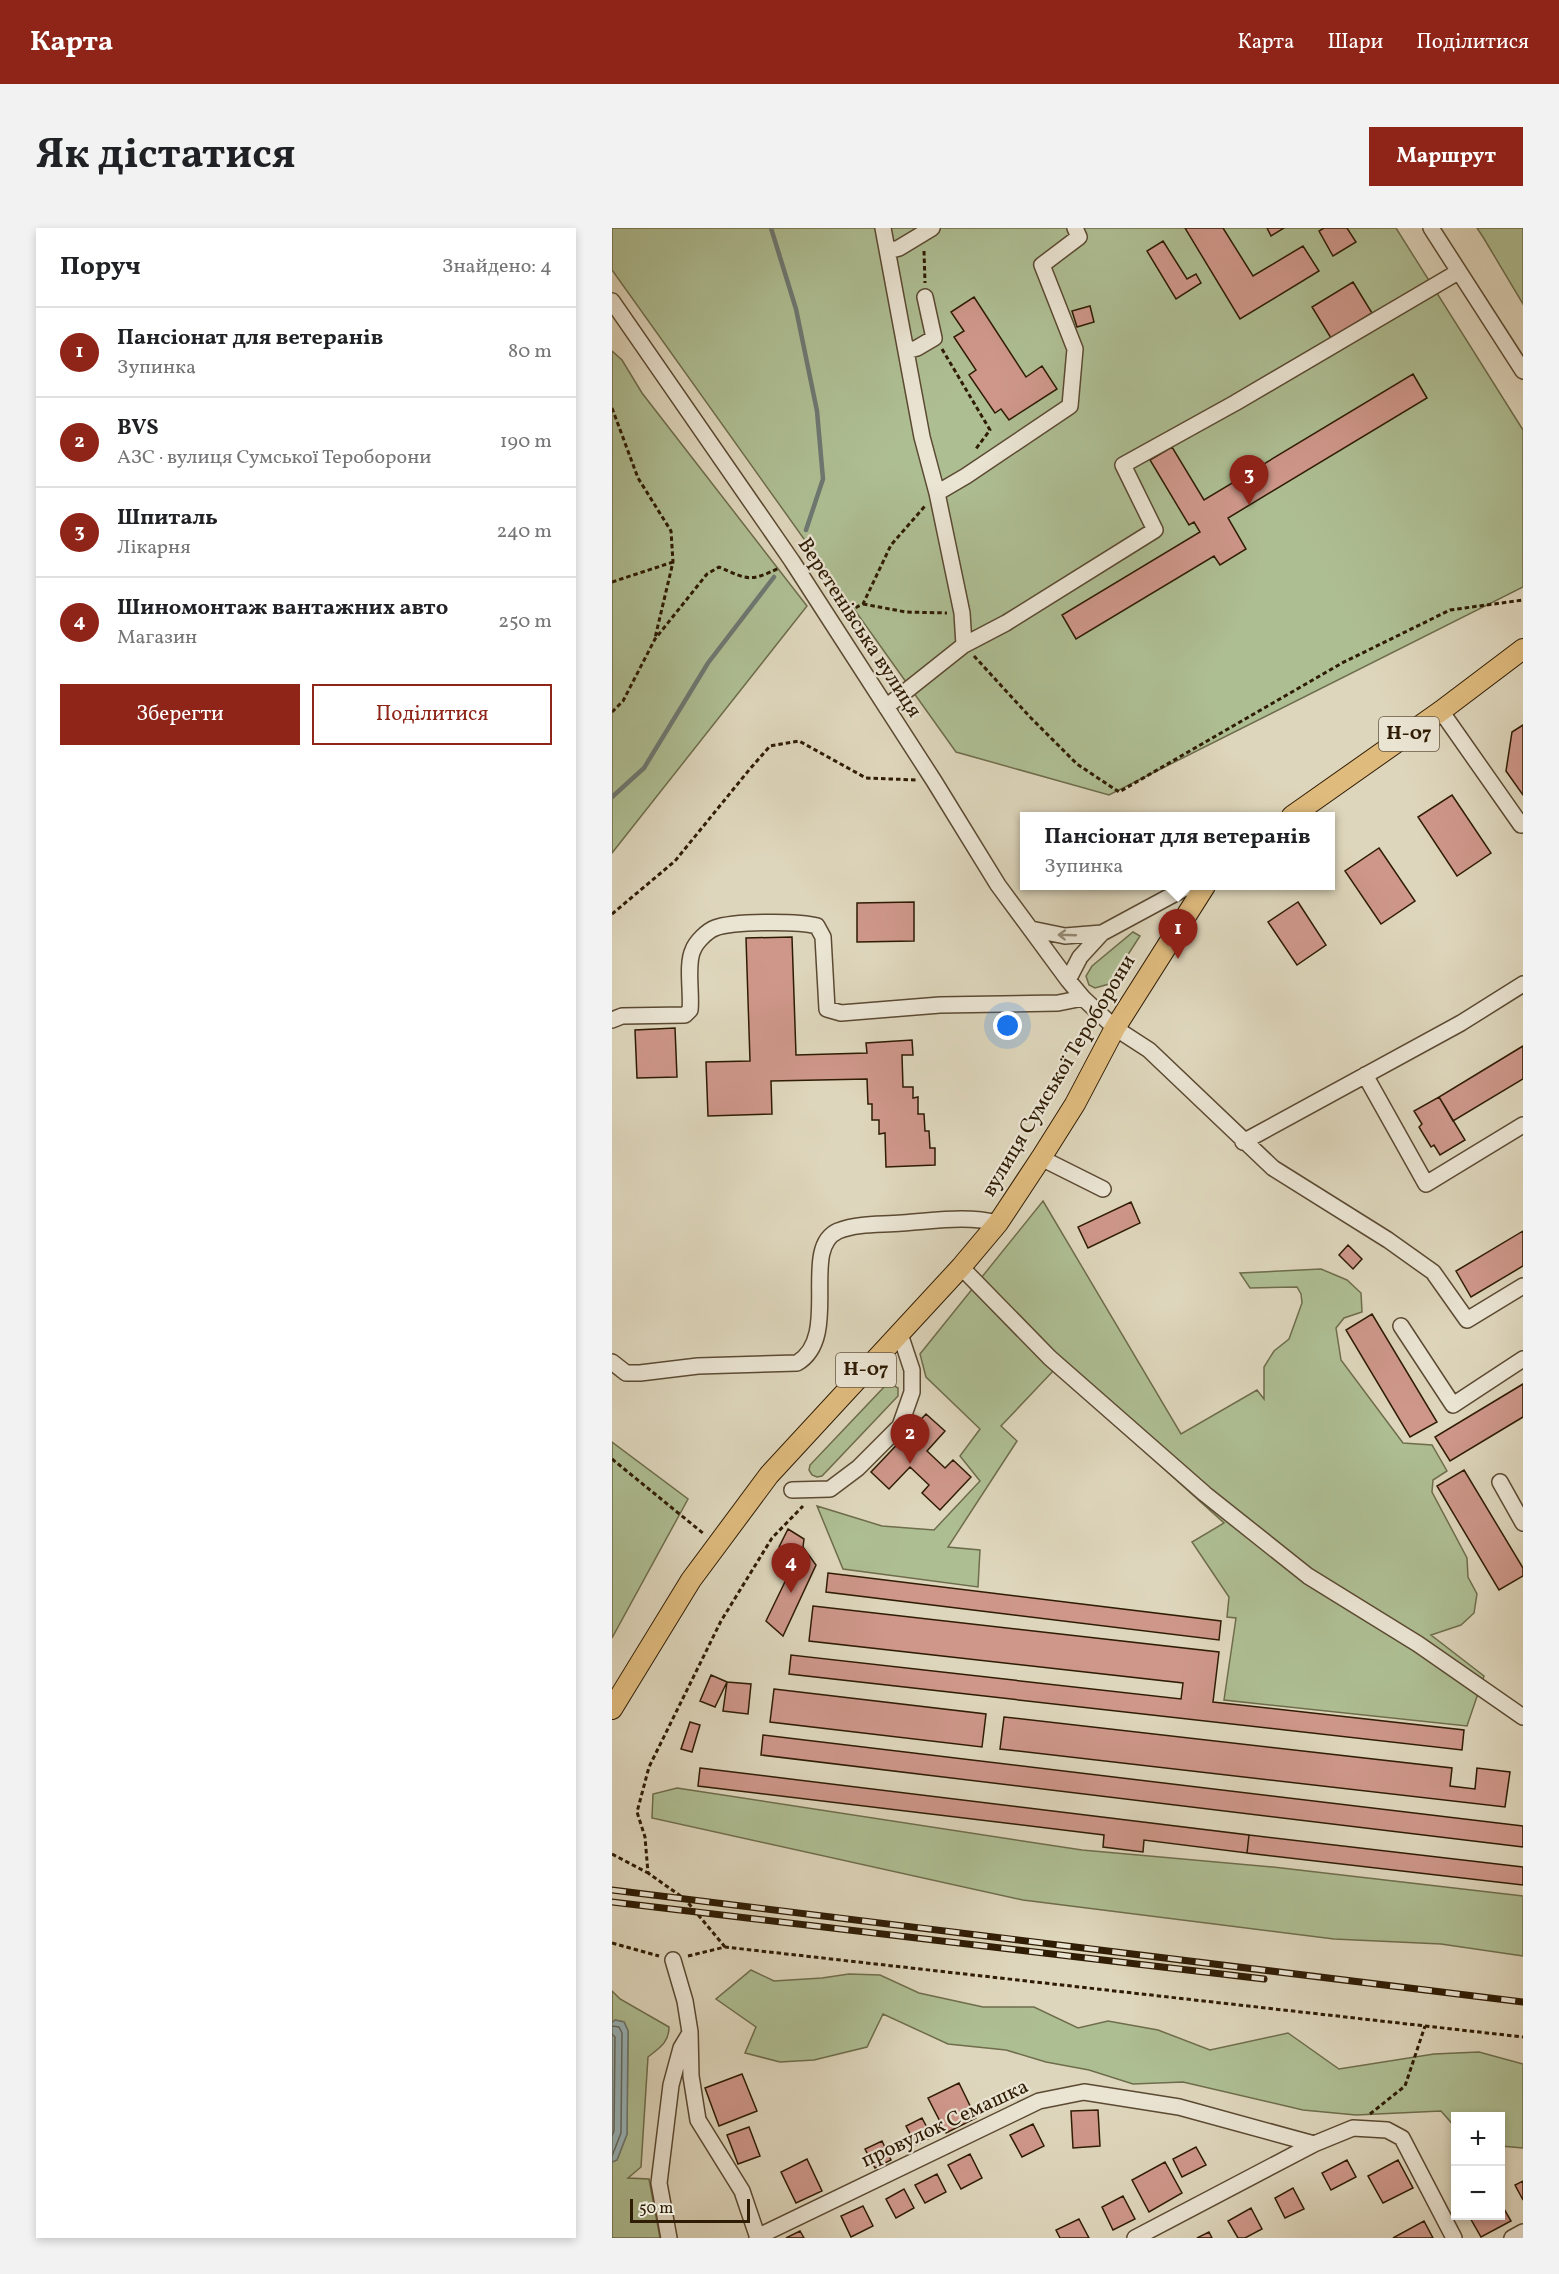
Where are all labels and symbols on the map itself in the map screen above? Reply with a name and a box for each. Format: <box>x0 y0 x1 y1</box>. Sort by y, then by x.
pin: 3 <box>1230 456 1268 505</box>
street label: Веретенівська вулиця <box>790 532 928 724</box>
road number: Н-07 <box>1379 717 1439 751</box>
pin: 1 <box>1158 910 1198 959</box>
one-way arrow <box>1057 929 1077 940</box>
street label: вулиця Сумської Тероборони <box>975 949 1143 1202</box>
your location <box>993 1011 1022 1040</box>
road number: Н-07 <box>836 1353 896 1387</box>
pin: 2 <box>890 1414 930 1464</box>
pin: 4 <box>772 1544 810 1593</box>
street label: провулок Семашка <box>857 2072 1033 2176</box>
scale bar <box>630 2196 750 2224</box>

